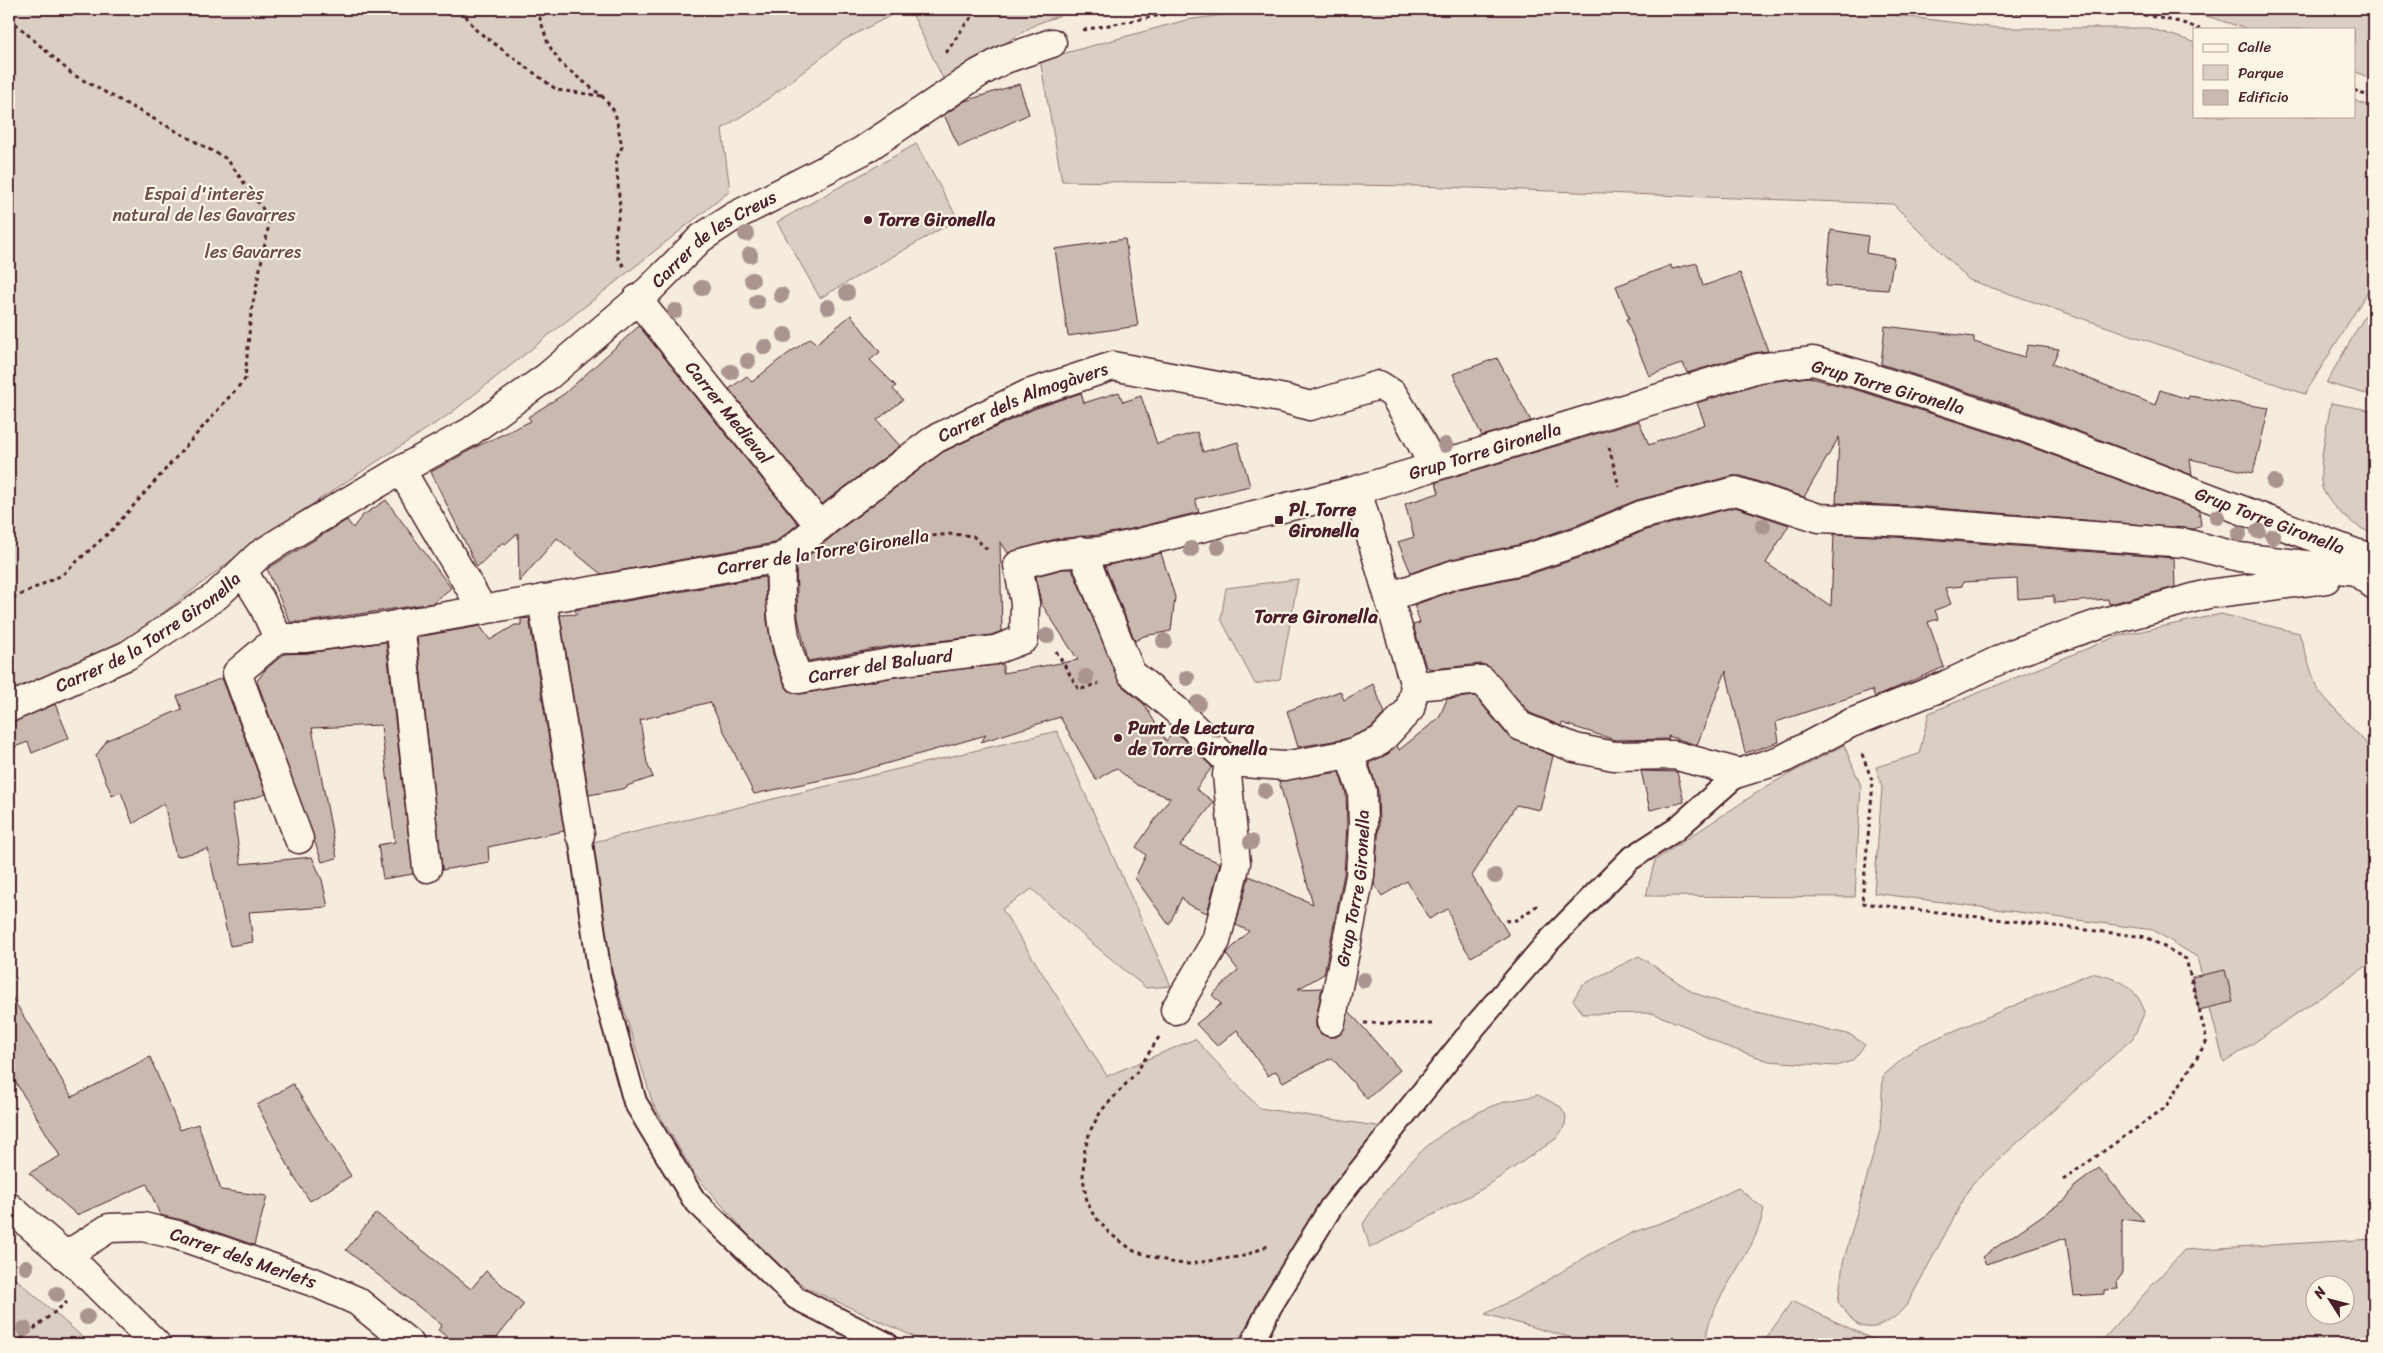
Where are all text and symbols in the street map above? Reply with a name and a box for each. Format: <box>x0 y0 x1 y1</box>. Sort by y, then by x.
legend <box>2193 28 2356 118</box>
text: Calle <box>2238 34 2271 60</box>
text: Parque <box>2238 60 2283 86</box>
text: Edificio <box>2238 84 2289 110</box>
park label: Espai d'interès natural de les Gavarres <box>112 178 296 231</box>
street label: Carrer de les Creus <box>643 181 783 296</box>
place label: Torre Gironella <box>878 204 996 236</box>
marker: Torre Gironella <box>862 214 874 226</box>
park label: les Gavarres <box>205 236 302 268</box>
street label: Grup Torre Gironella <box>1808 350 1968 424</box>
street label: Carrer dels Almogàvers <box>932 353 1113 452</box>
street label: Carrer Medieval <box>677 354 781 472</box>
street label: Grup Torre Gironella <box>1405 413 1565 489</box>
street label: Grup Torre Gironella <box>2190 478 2350 564</box>
place label: Pl. Torre Gironella <box>1288 494 1359 547</box>
marker: Pl. Torre Gironella <box>1273 514 1285 526</box>
street label: Carrer de la Torre Gironella <box>715 519 931 585</box>
street label: Carrer de la Torre Gironella <box>50 564 249 702</box>
district label: Torre Gironella <box>1254 600 1378 633</box>
street label: Carrer del Baluard <box>806 639 956 693</box>
place label: Punt de Lectura de Torre Gironella <box>1128 712 1267 765</box>
marker: Punt de Lectura de Torre Gironella <box>1112 732 1124 744</box>
street label: Grup Torre Gironella <box>1326 809 1379 969</box>
street label: Carrer dels Merlets <box>167 1218 321 1298</box>
north arrow <box>2306 1276 2356 1326</box>
text: N <box>2306 1281 2333 1305</box>

